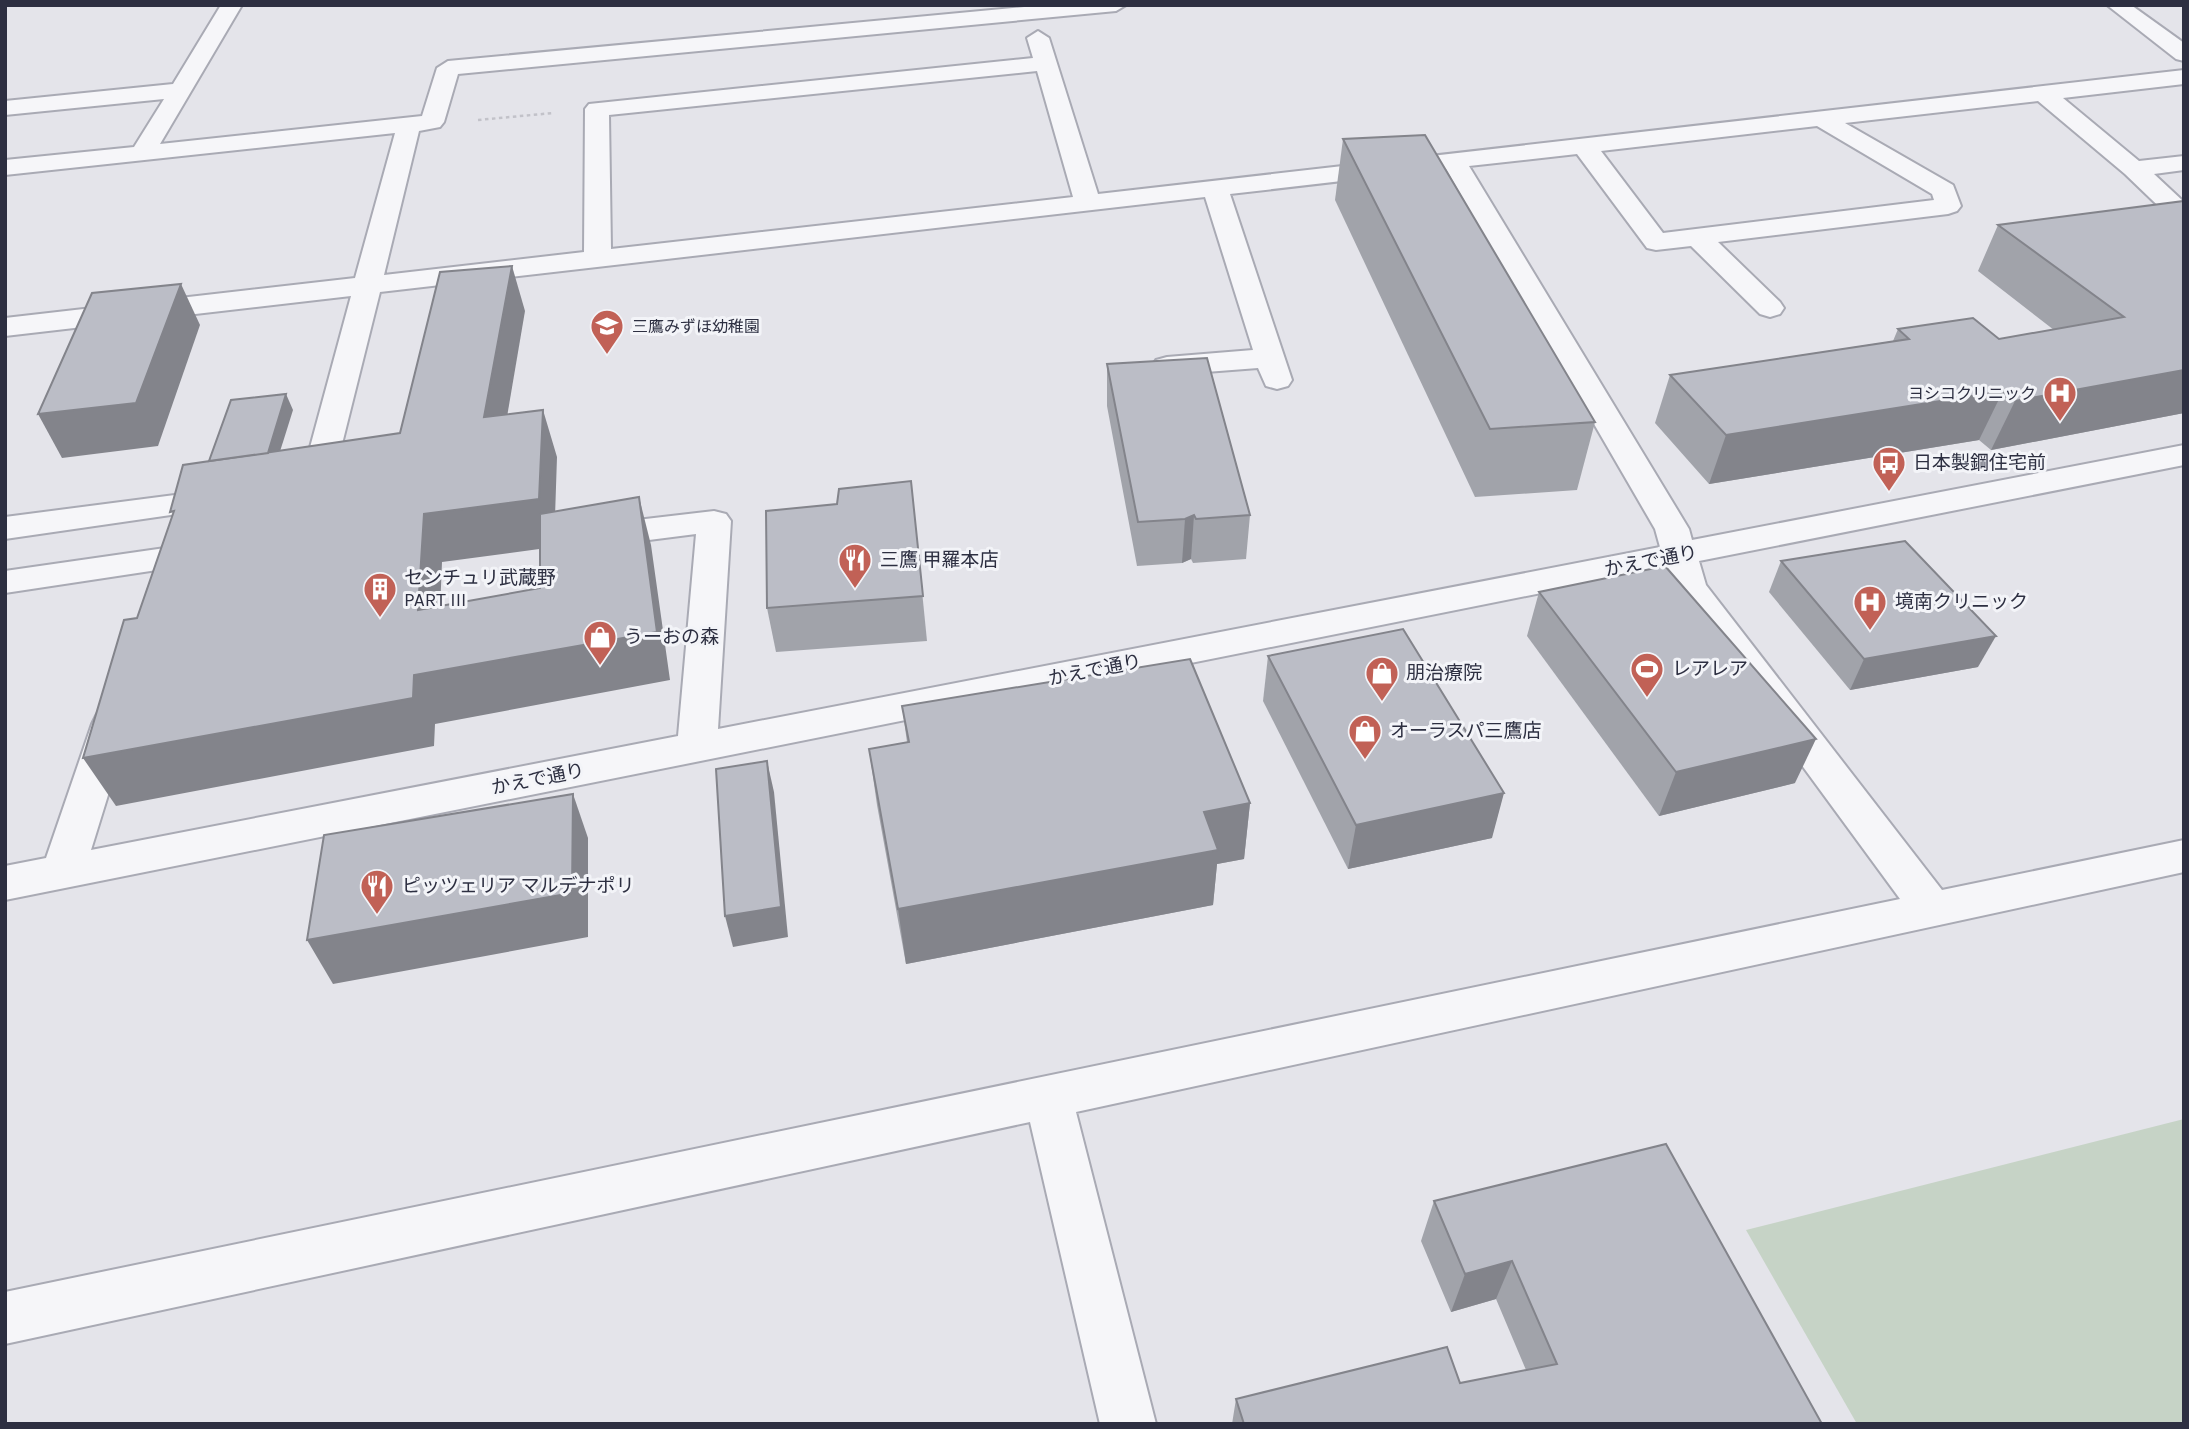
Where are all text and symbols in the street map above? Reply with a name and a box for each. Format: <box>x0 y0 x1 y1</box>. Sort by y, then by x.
school or university icon: 三鷹みずほ幼稚園 <box>588 307 626 356</box>
place label: 三鷹みずほ幼稚園 <box>632 317 760 336</box>
hospital icon: ヨシコクリニック <box>2041 374 2079 423</box>
place label: ヨシコクリニック <box>1908 384 2036 403</box>
bus stop icon: 日本製鋼住宅前 <box>1870 444 1908 493</box>
place label: 日本製鋼住宅前 <box>1913 452 2046 474</box>
restaurant icon: 三鷹 甲羅本店 <box>836 541 874 590</box>
street label: かえで通り <box>1603 541 1699 581</box>
place label: 三鷹 甲羅本店 <box>880 549 999 571</box>
place label: センチュリ武蔵野 PART III <box>404 567 556 611</box>
building icon: センチュリ武蔵野 PART III <box>361 570 399 619</box>
hospital icon: 境南クリニック <box>1851 583 1889 632</box>
place label: 境南クリニック <box>1895 591 2028 613</box>
shop icon: うーおの森 <box>581 618 619 667</box>
place label: うーおの森 <box>624 626 719 648</box>
street label: かえで通り <box>1047 650 1143 690</box>
sports icon: レアレア <box>1628 650 1666 699</box>
shop icon: 朋治療院 <box>1363 654 1401 703</box>
place label: レアレア <box>1672 658 1748 680</box>
place label: 朋治療院 <box>1406 662 1482 684</box>
shop icon: オーラスパ三鷹店 <box>1346 712 1384 761</box>
place label: オーラスパ三鷹店 <box>1390 720 1542 742</box>
street label: かえで通り <box>490 759 586 799</box>
restaurant icon: ピッツェリア マルデナポリ <box>358 867 396 916</box>
place label: ピッツェリア マルデナポリ <box>402 875 635 897</box>

